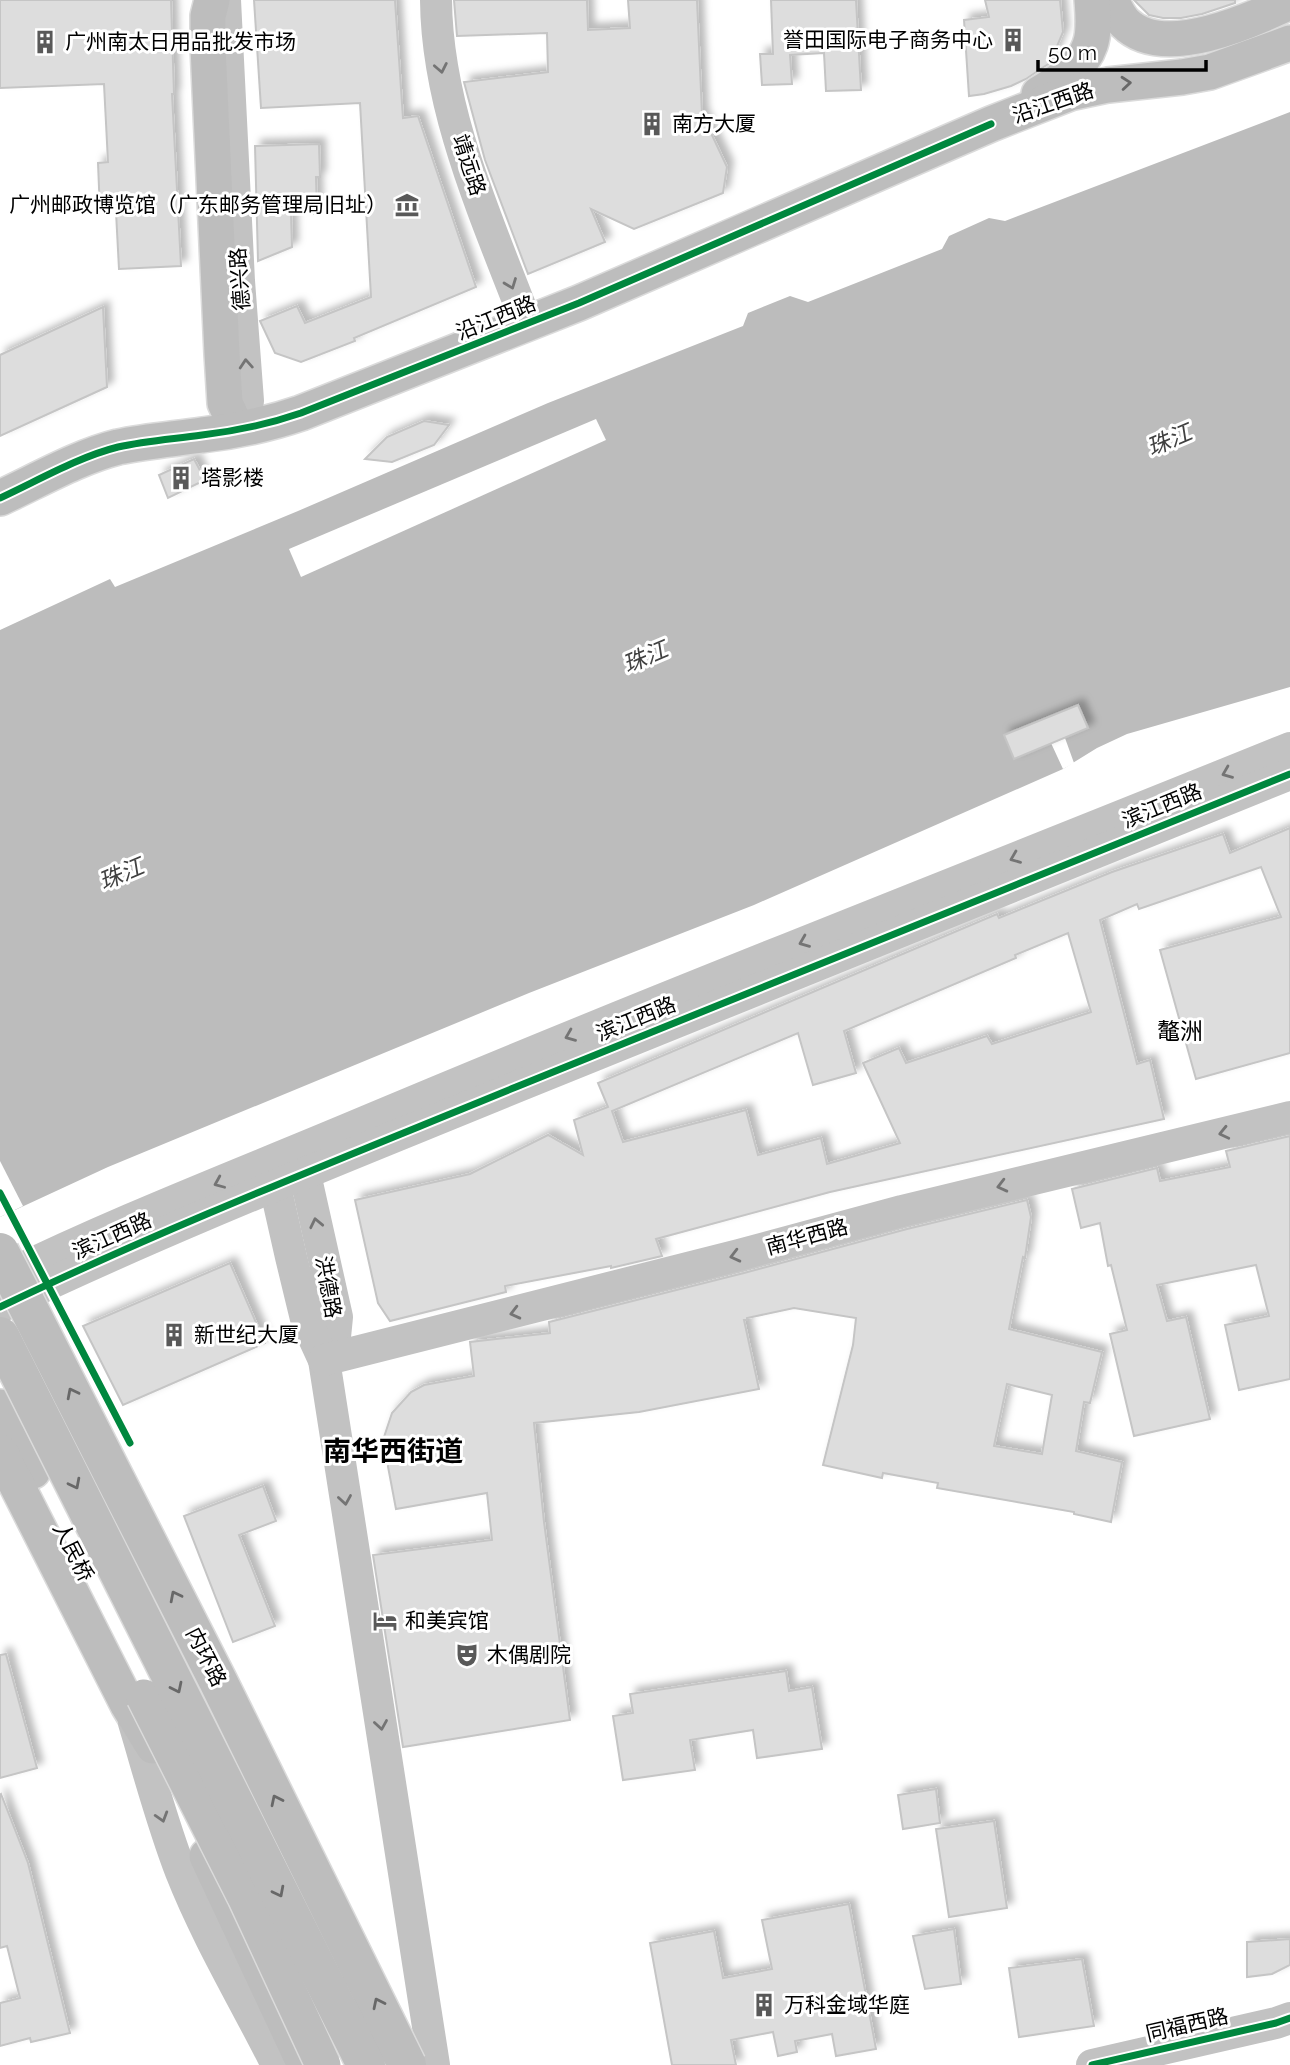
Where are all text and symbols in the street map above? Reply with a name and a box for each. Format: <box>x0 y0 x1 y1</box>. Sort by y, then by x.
building icon: 誉田国际电子商务中心 <box>999 26 1027 54</box>
place label: 誉田国际电子商务中心 <box>783 27 993 52</box>
building icon: 广州南太日用品批发市场 <box>31 28 59 56</box>
scale bar <box>1038 28 1206 72</box>
place label: 广州南太日用品批发市场 <box>65 29 296 54</box>
text: 50 m <box>1048 40 1097 65</box>
one-way arrow <box>433 62 448 74</box>
one-way arrow <box>1121 76 1132 91</box>
street label: 沿江西路 <box>1009 77 1097 128</box>
building icon: 南方大厦 <box>638 110 666 138</box>
place label: 南方大厦 <box>672 111 756 136</box>
street label: 靖远路 <box>448 131 491 199</box>
museum icon: 广州邮政博览馆（广东邮务管理局旧址） <box>393 191 421 219</box>
place label: 广州邮政博览馆（广东邮务管理局旧址） <box>9 192 387 217</box>
street label: 德兴路 <box>225 247 254 311</box>
one-way arrow <box>503 277 517 289</box>
street label: 沿江西路 <box>452 290 539 345</box>
one-way arrow <box>238 358 253 369</box>
water label: 珠江 <box>1142 417 1198 461</box>
building icon: 塔影楼 <box>167 464 195 492</box>
place label: 塔影楼 <box>201 465 264 490</box>
water label: 珠江 <box>618 634 674 678</box>
one-way arrow <box>1221 765 1233 779</box>
street label: 滨江西路 <box>1118 778 1205 833</box>
one-way arrow <box>1010 849 1022 863</box>
water label: 珠江 <box>94 851 150 895</box>
one-way arrow <box>799 933 811 947</box>
street label: 滨江西路 <box>592 991 679 1046</box>
district label: 鼇洲 <box>1157 1017 1203 1044</box>
one-way arrow <box>565 1028 578 1042</box>
one-way arrow <box>1218 1125 1230 1139</box>
one-way arrow <box>214 1174 226 1188</box>
one-way arrow <box>997 1178 1009 1193</box>
street label: 滨江西路 <box>68 1207 155 1264</box>
street label: 南华西路 <box>763 1214 851 1259</box>
one-way arrow <box>310 1217 324 1229</box>
one-way arrow <box>729 1248 741 1262</box>
street label: 洪德路 <box>311 1254 346 1320</box>
one-way arrow <box>509 1305 521 1319</box>
building icon: 新世纪大厦 <box>160 1321 188 1349</box>
place label: 新世纪大厦 <box>194 1322 299 1347</box>
one-way arrow <box>67 1388 81 1400</box>
district label: 南华西街道 <box>323 1435 463 1468</box>
one-way arrow <box>67 1477 81 1490</box>
one-way arrow <box>337 1494 352 1506</box>
street label: 人民桥 <box>48 1518 99 1586</box>
one-way arrow <box>170 1591 184 1603</box>
hotel icon: 和美宾馆 <box>371 1607 399 1635</box>
place label: 和美宾馆 <box>405 1608 489 1633</box>
street label: 内环路 <box>181 1623 232 1691</box>
theatre icon: 木偶剧院 <box>453 1641 481 1669</box>
place label: 木偶剧院 <box>487 1642 571 1667</box>
one-way arrow <box>169 1681 183 1693</box>
one-way arrow <box>373 1719 388 1730</box>
one-way arrow <box>270 1795 284 1807</box>
one-way arrow <box>154 1811 169 1823</box>
one-way arrow <box>270 1884 284 1897</box>
building icon: 万科金域华庭 <box>750 1991 778 2019</box>
place label: 万科金域华庭 <box>784 1992 910 2017</box>
one-way arrow <box>372 1998 386 2010</box>
street label: 同福西路 <box>1143 2003 1231 2046</box>

